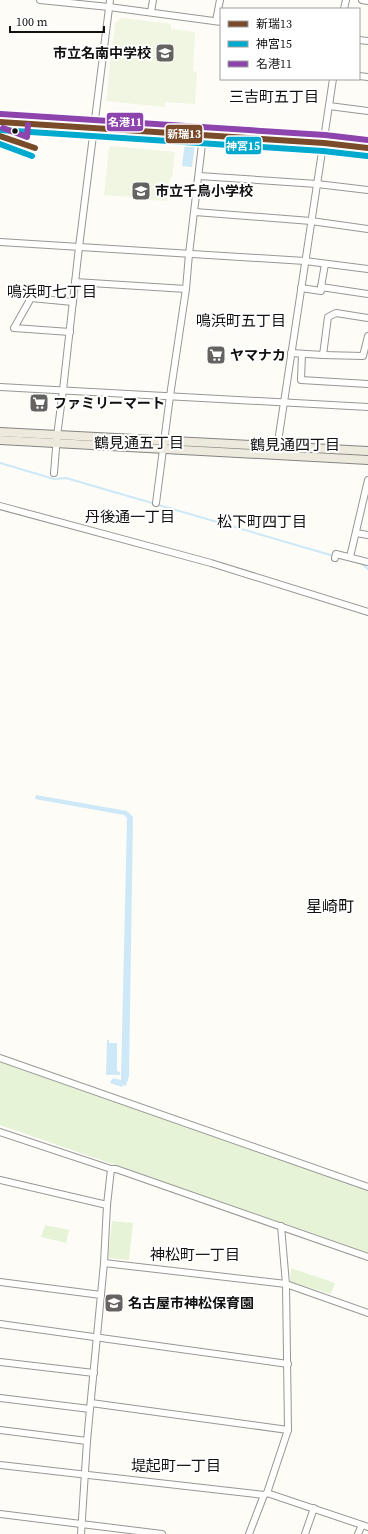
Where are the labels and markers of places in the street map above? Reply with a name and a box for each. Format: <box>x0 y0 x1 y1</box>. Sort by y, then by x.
school or university icon: 市立名南中学校 <box>154 42 176 64</box>
place label: 市立名南中学校 <box>53 43 151 63</box>
unlabelled marker <box>10 126 20 136</box>
school or university icon: 市立千鳥小学校 <box>130 180 152 202</box>
place label: 市立千鳥小学校 <box>155 181 253 201</box>
supermarket icon: ヤマナカ <box>205 344 227 366</box>
place label: ヤマナカ <box>230 345 286 365</box>
supermarket icon: ファミリーマート <box>28 392 50 414</box>
place label: ファミリーマート <box>53 393 165 413</box>
school or university icon: 名古屋市神松保育園 <box>103 1292 125 1314</box>
place label: 名古屋市神松保育園 <box>128 1293 254 1313</box>

